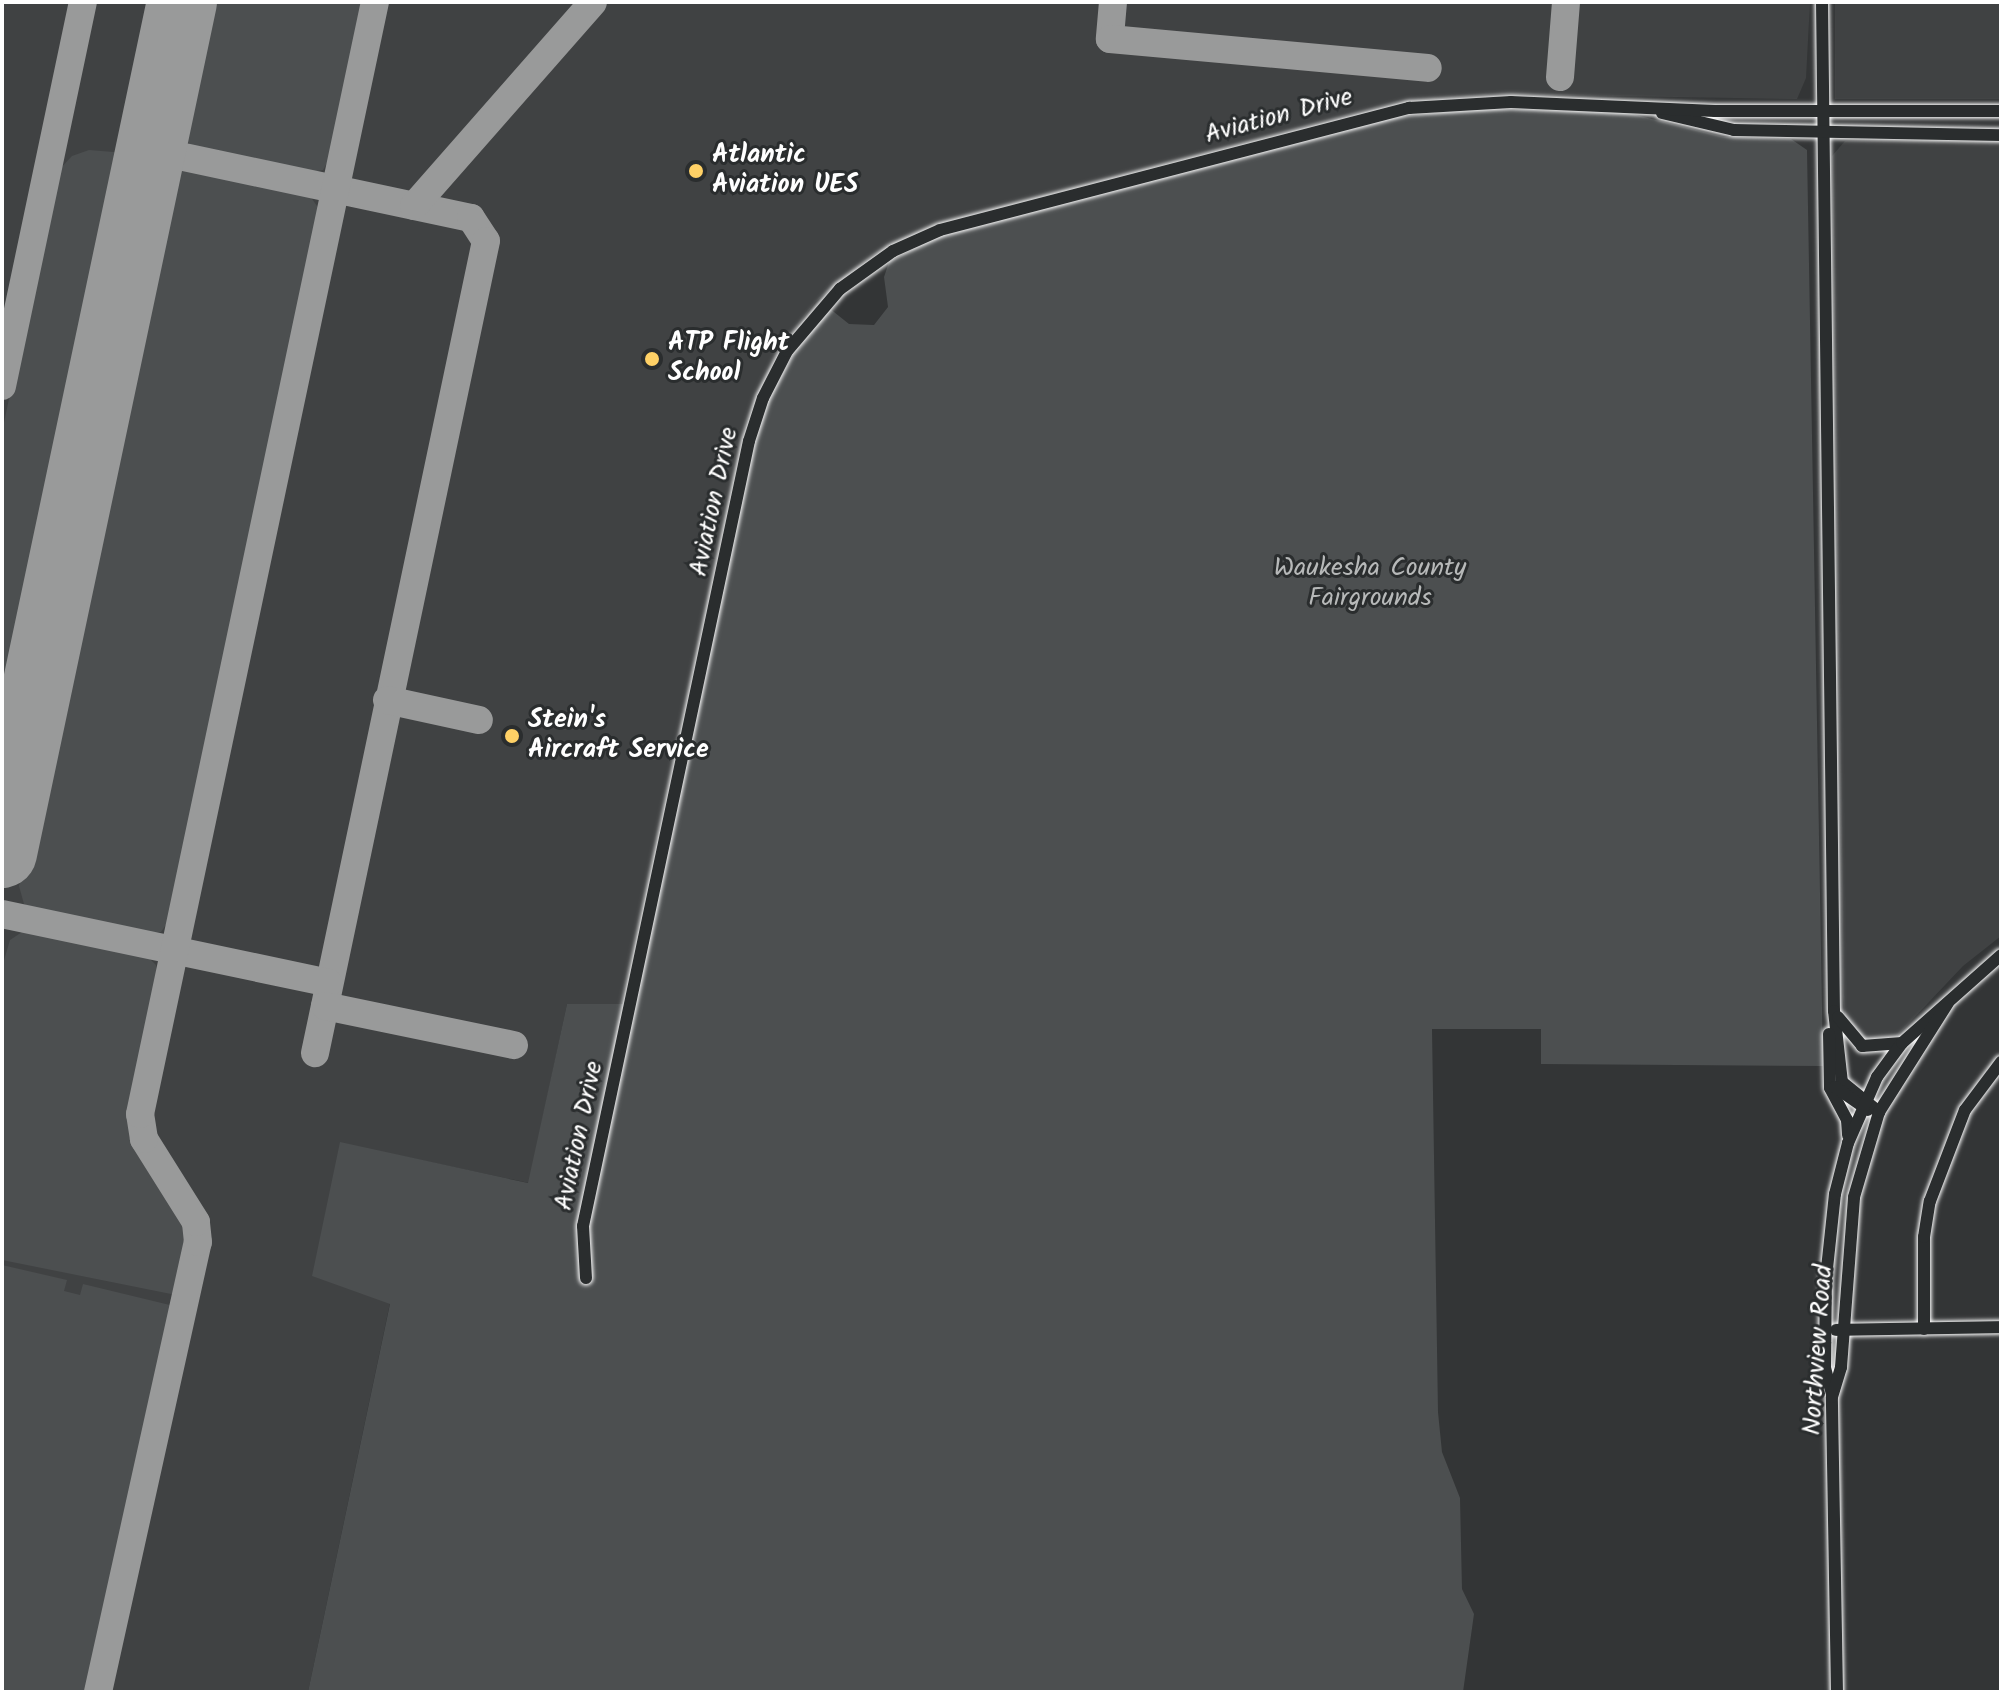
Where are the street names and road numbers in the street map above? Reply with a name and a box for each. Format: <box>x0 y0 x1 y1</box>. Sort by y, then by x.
street label: Aviation Drive <box>1202 82 1356 152</box>
street label: Aviation Drive <box>684 425 746 579</box>
street label: Aviation Drive <box>549 1059 611 1213</box>
street label: Northview Road <box>1797 1264 1841 1436</box>

